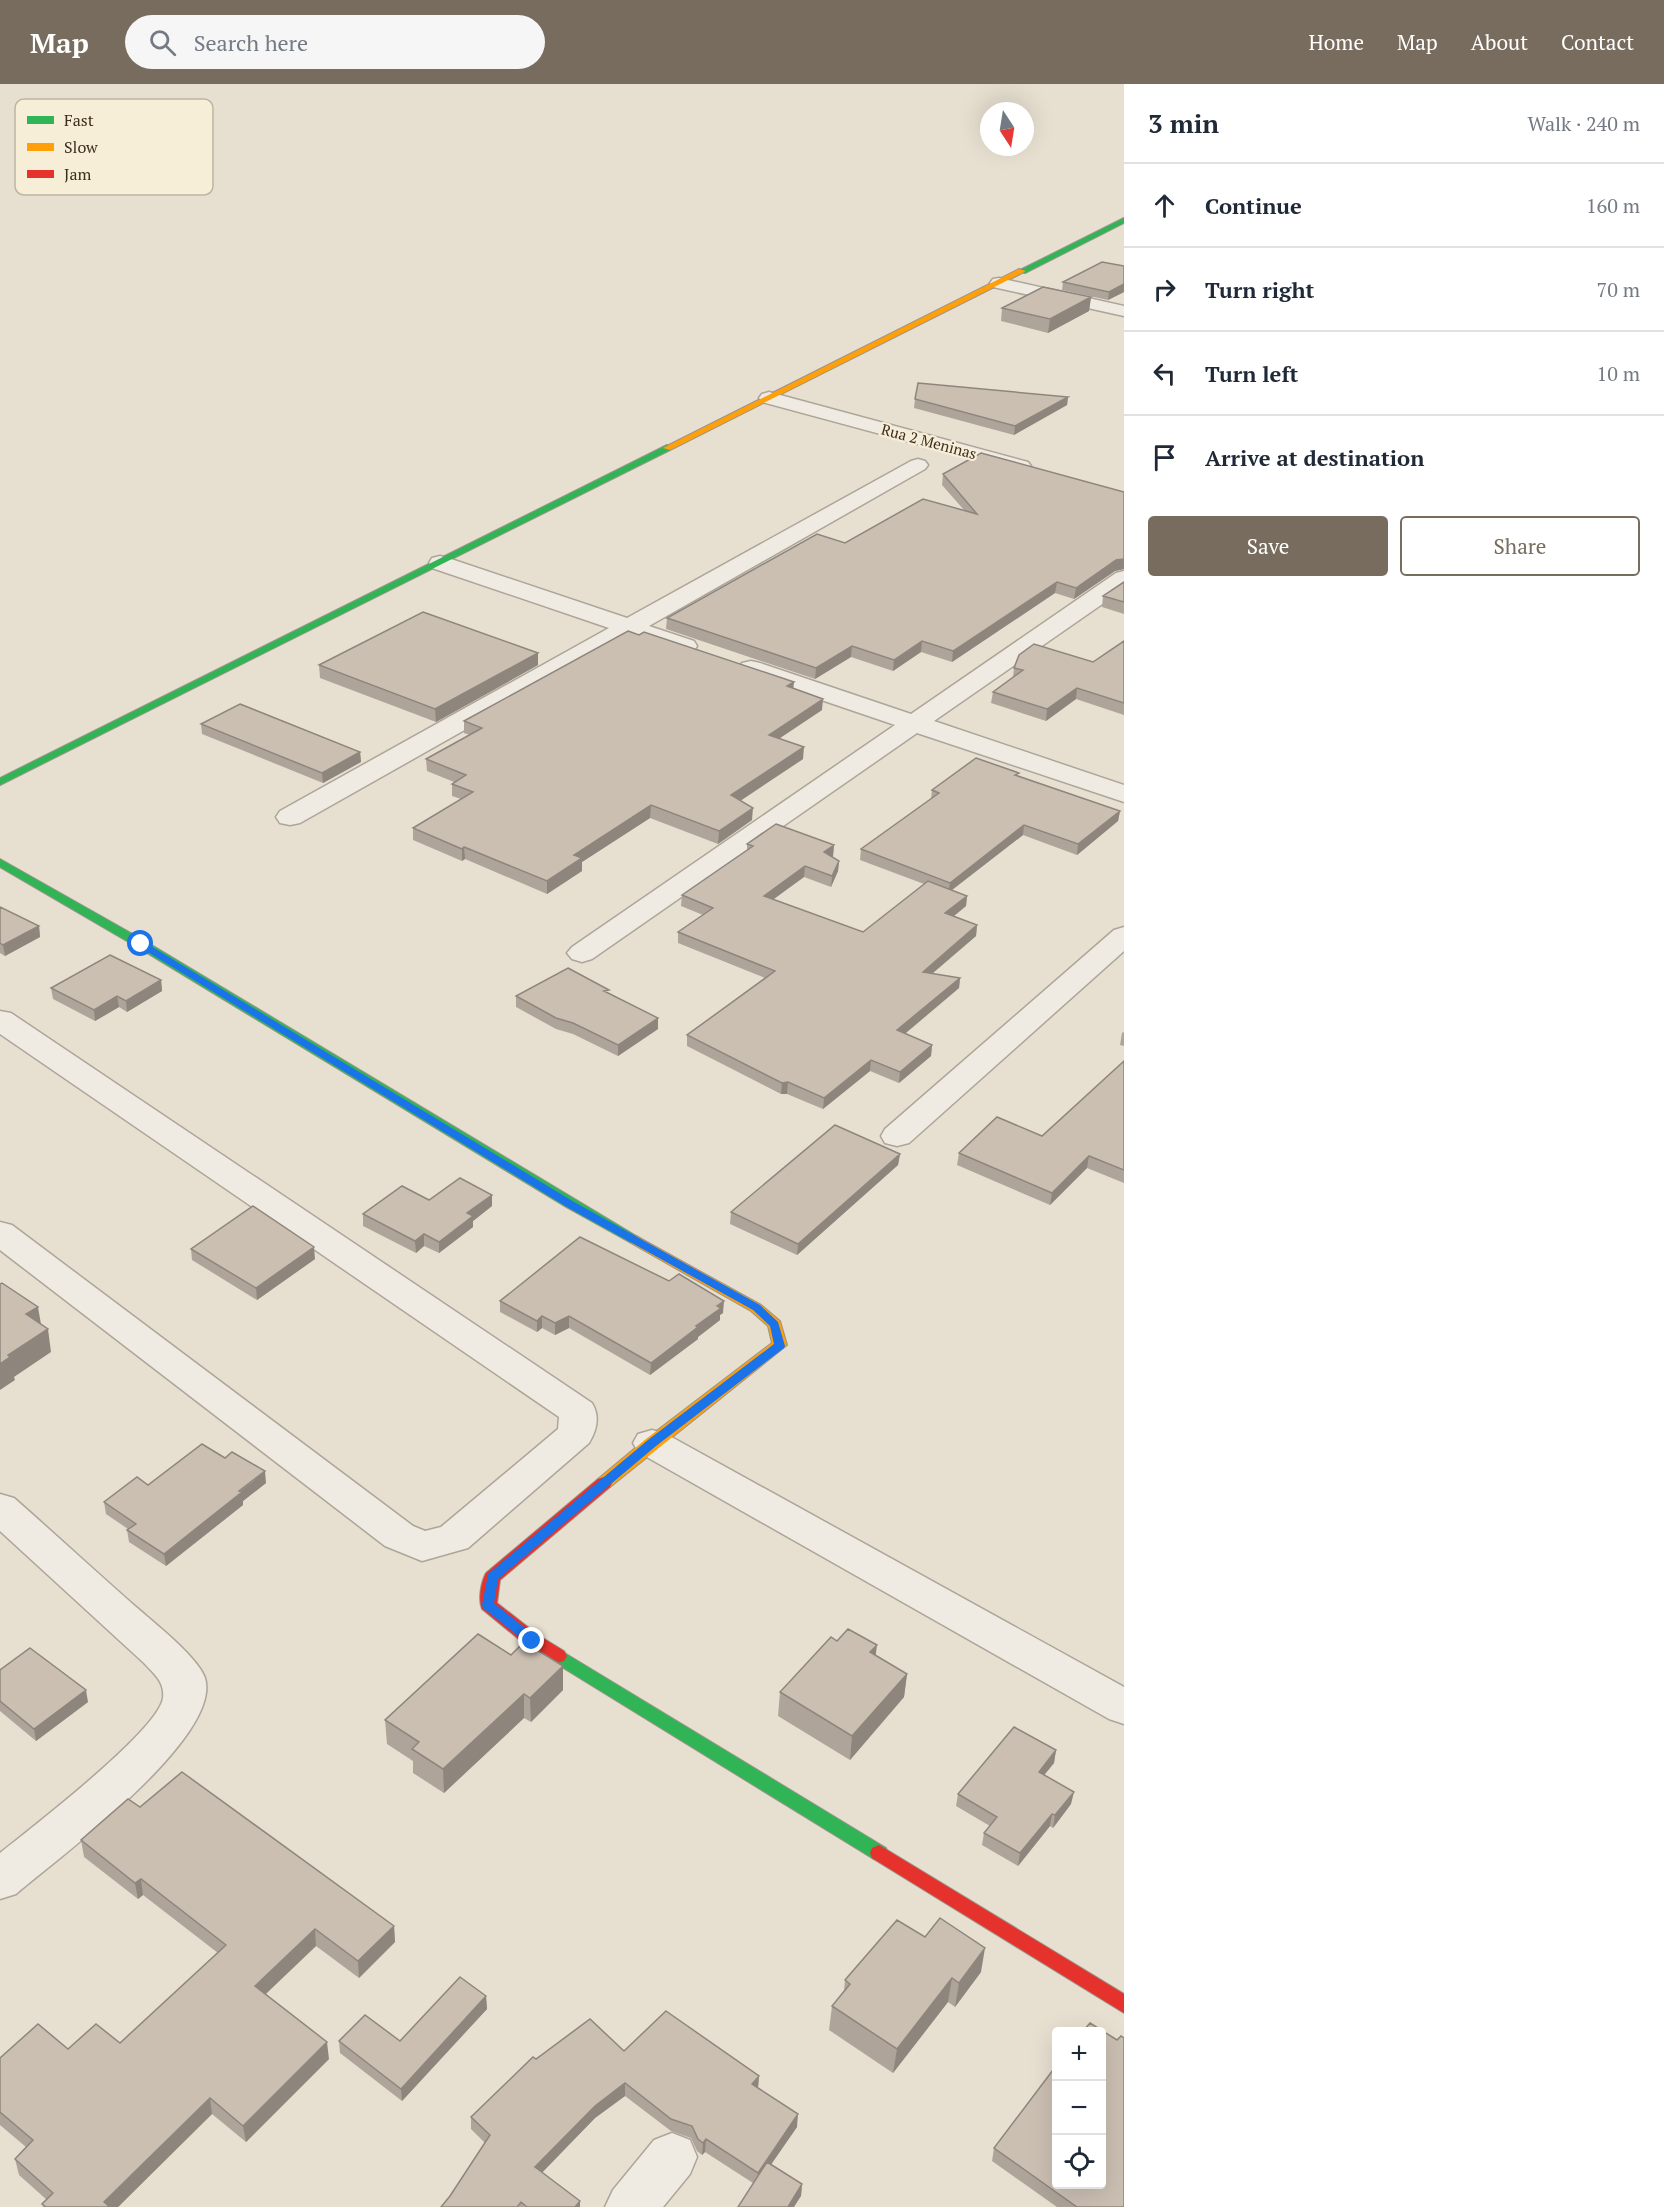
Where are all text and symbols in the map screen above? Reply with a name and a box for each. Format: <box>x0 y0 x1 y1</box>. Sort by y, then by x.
search box <box>125 15 545 69</box>
text: Map <box>30 24 89 61</box>
icon: search <box>146 26 179 59</box>
text: Search here <box>194 28 308 57</box>
text: Home <box>1308 28 1364 56</box>
text: Map <box>1397 28 1438 56</box>
text: About <box>1471 28 1528 56</box>
text: Contact <box>1561 28 1634 56</box>
legend <box>15 99 213 195</box>
north arrow <box>980 102 1034 156</box>
text: 3 min <box>1148 106 1219 140</box>
text: Fast <box>64 109 94 131</box>
text: Walk · 240 m <box>1528 110 1640 137</box>
text: Slow <box>64 136 98 158</box>
text: Jam <box>64 163 92 185</box>
icon: ahead <box>1148 189 1181 222</box>
text: Continue <box>1205 191 1302 220</box>
text: 160 m <box>1586 192 1640 219</box>
icon: right <box>1148 273 1181 306</box>
text: Turn right <box>1205 275 1314 304</box>
text: 70 m <box>1597 276 1640 303</box>
icon: left <box>1148 357 1181 390</box>
text: Turn left <box>1205 359 1298 388</box>
text: 10 m <box>1597 360 1640 387</box>
street label: Rua 2 Meninas <box>879 419 979 463</box>
icon: arrive <box>1148 441 1181 474</box>
text: Arrive at destination <box>1205 443 1424 472</box>
button: Save <box>1148 516 1388 576</box>
button: Share <box>1400 516 1640 576</box>
route start <box>127 930 153 956</box>
route end <box>518 1627 544 1653</box>
map controls <box>1052 2027 1106 2189</box>
button: + <box>1052 2027 1106 2081</box>
button: − <box>1052 2081 1106 2135</box>
button: locate <box>1052 2135 1106 2189</box>

